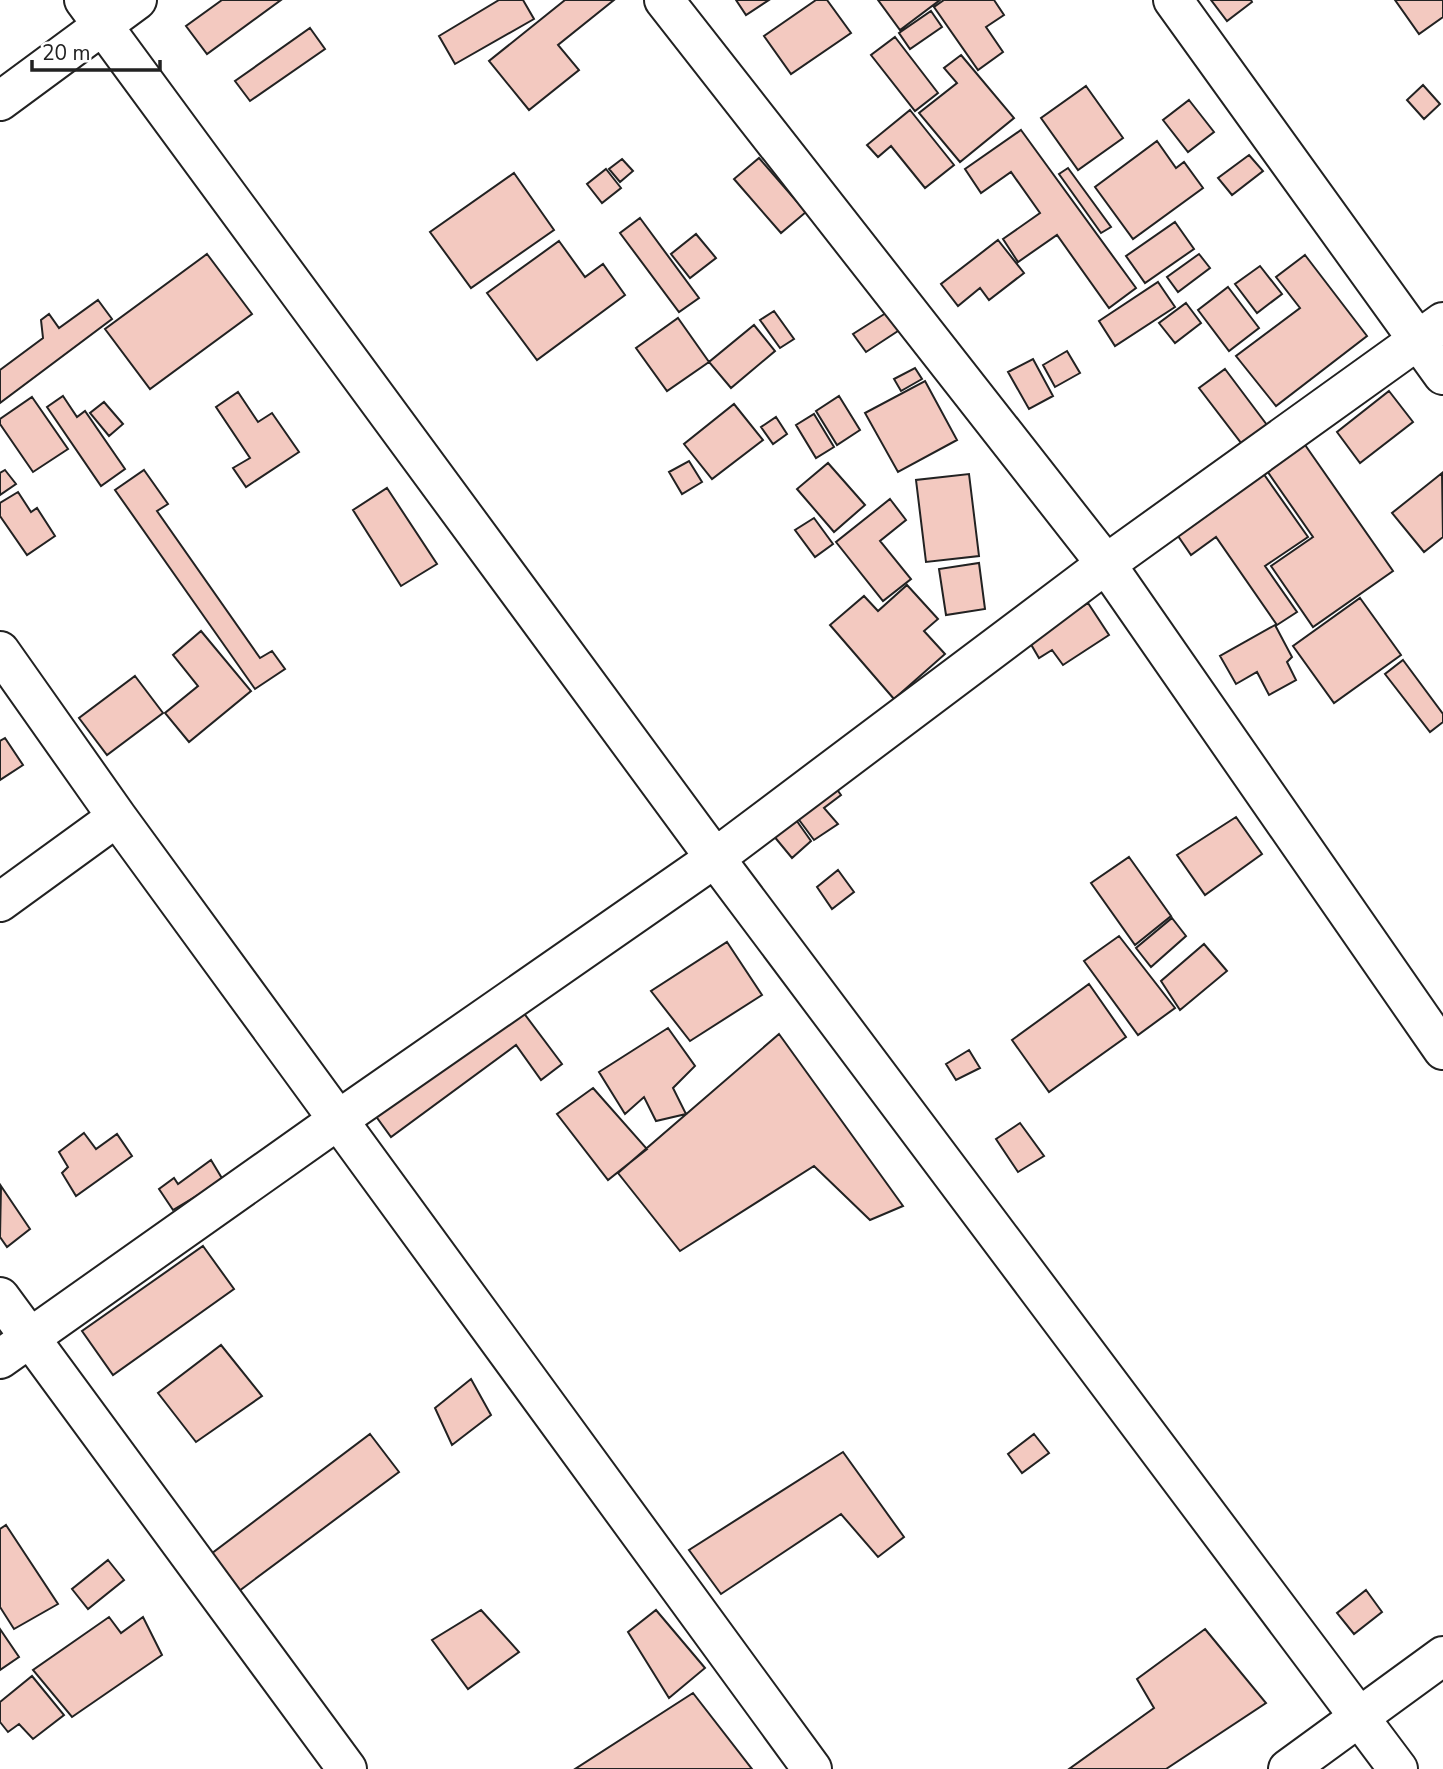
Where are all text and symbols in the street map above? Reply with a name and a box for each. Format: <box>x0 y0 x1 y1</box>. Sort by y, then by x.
scale bar <box>32 28 159 72</box>
text: 20 m <box>42 39 91 67</box>

